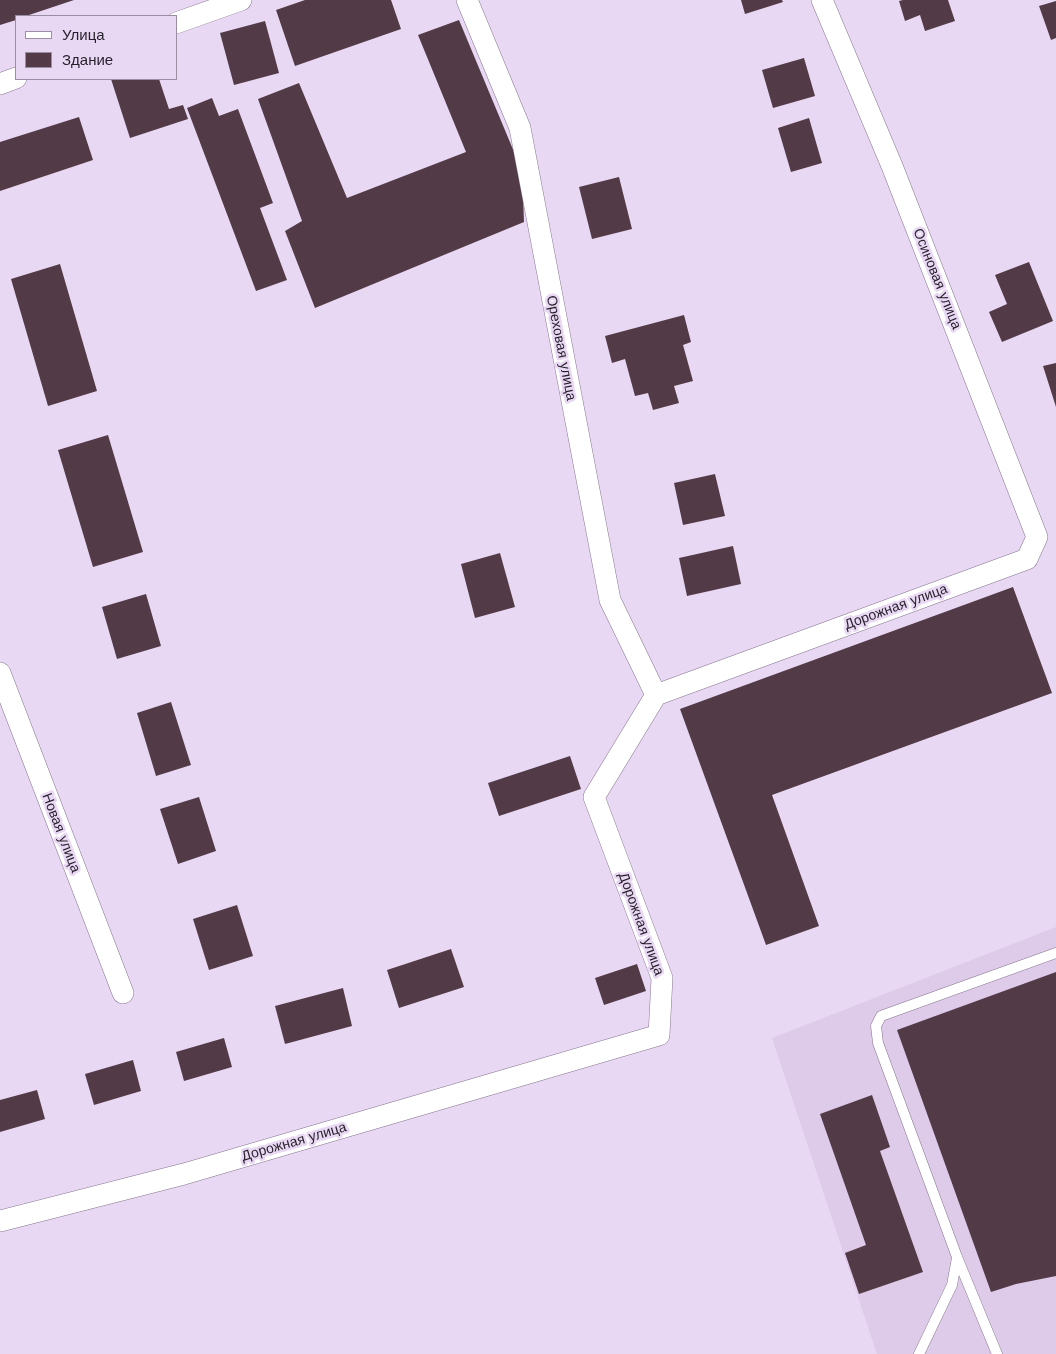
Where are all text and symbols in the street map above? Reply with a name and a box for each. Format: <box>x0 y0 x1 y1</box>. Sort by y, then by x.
legend <box>15 15 178 80</box>
text: Улица <box>62 26 105 44</box>
text: Здание <box>62 51 113 69</box>
street label: Осиновая улица <box>909 226 965 332</box>
street label: Ореховая улица <box>543 294 579 402</box>
street label: Дорожная улица <box>842 581 950 633</box>
street label: Новая улица <box>38 791 84 875</box>
street label: Дорожная улица <box>615 870 667 978</box>
street label: Дорожная улица <box>240 1119 348 1165</box>

